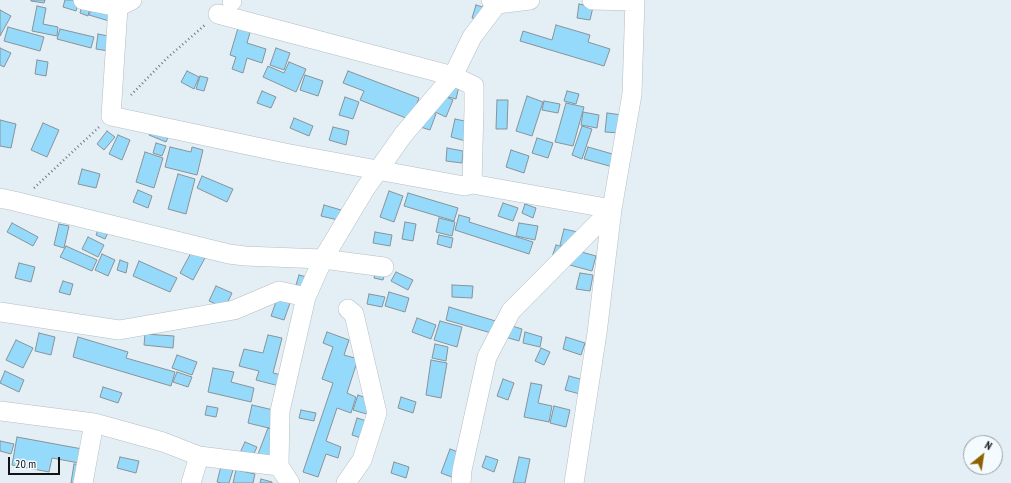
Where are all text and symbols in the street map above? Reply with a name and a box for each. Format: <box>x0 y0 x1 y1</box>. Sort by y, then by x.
north arrow <box>963 435 1003 475</box>
text: N <box>982 438 995 453</box>
scale bar <box>10 449 62 475</box>
text: 20 m <box>15 456 36 471</box>

